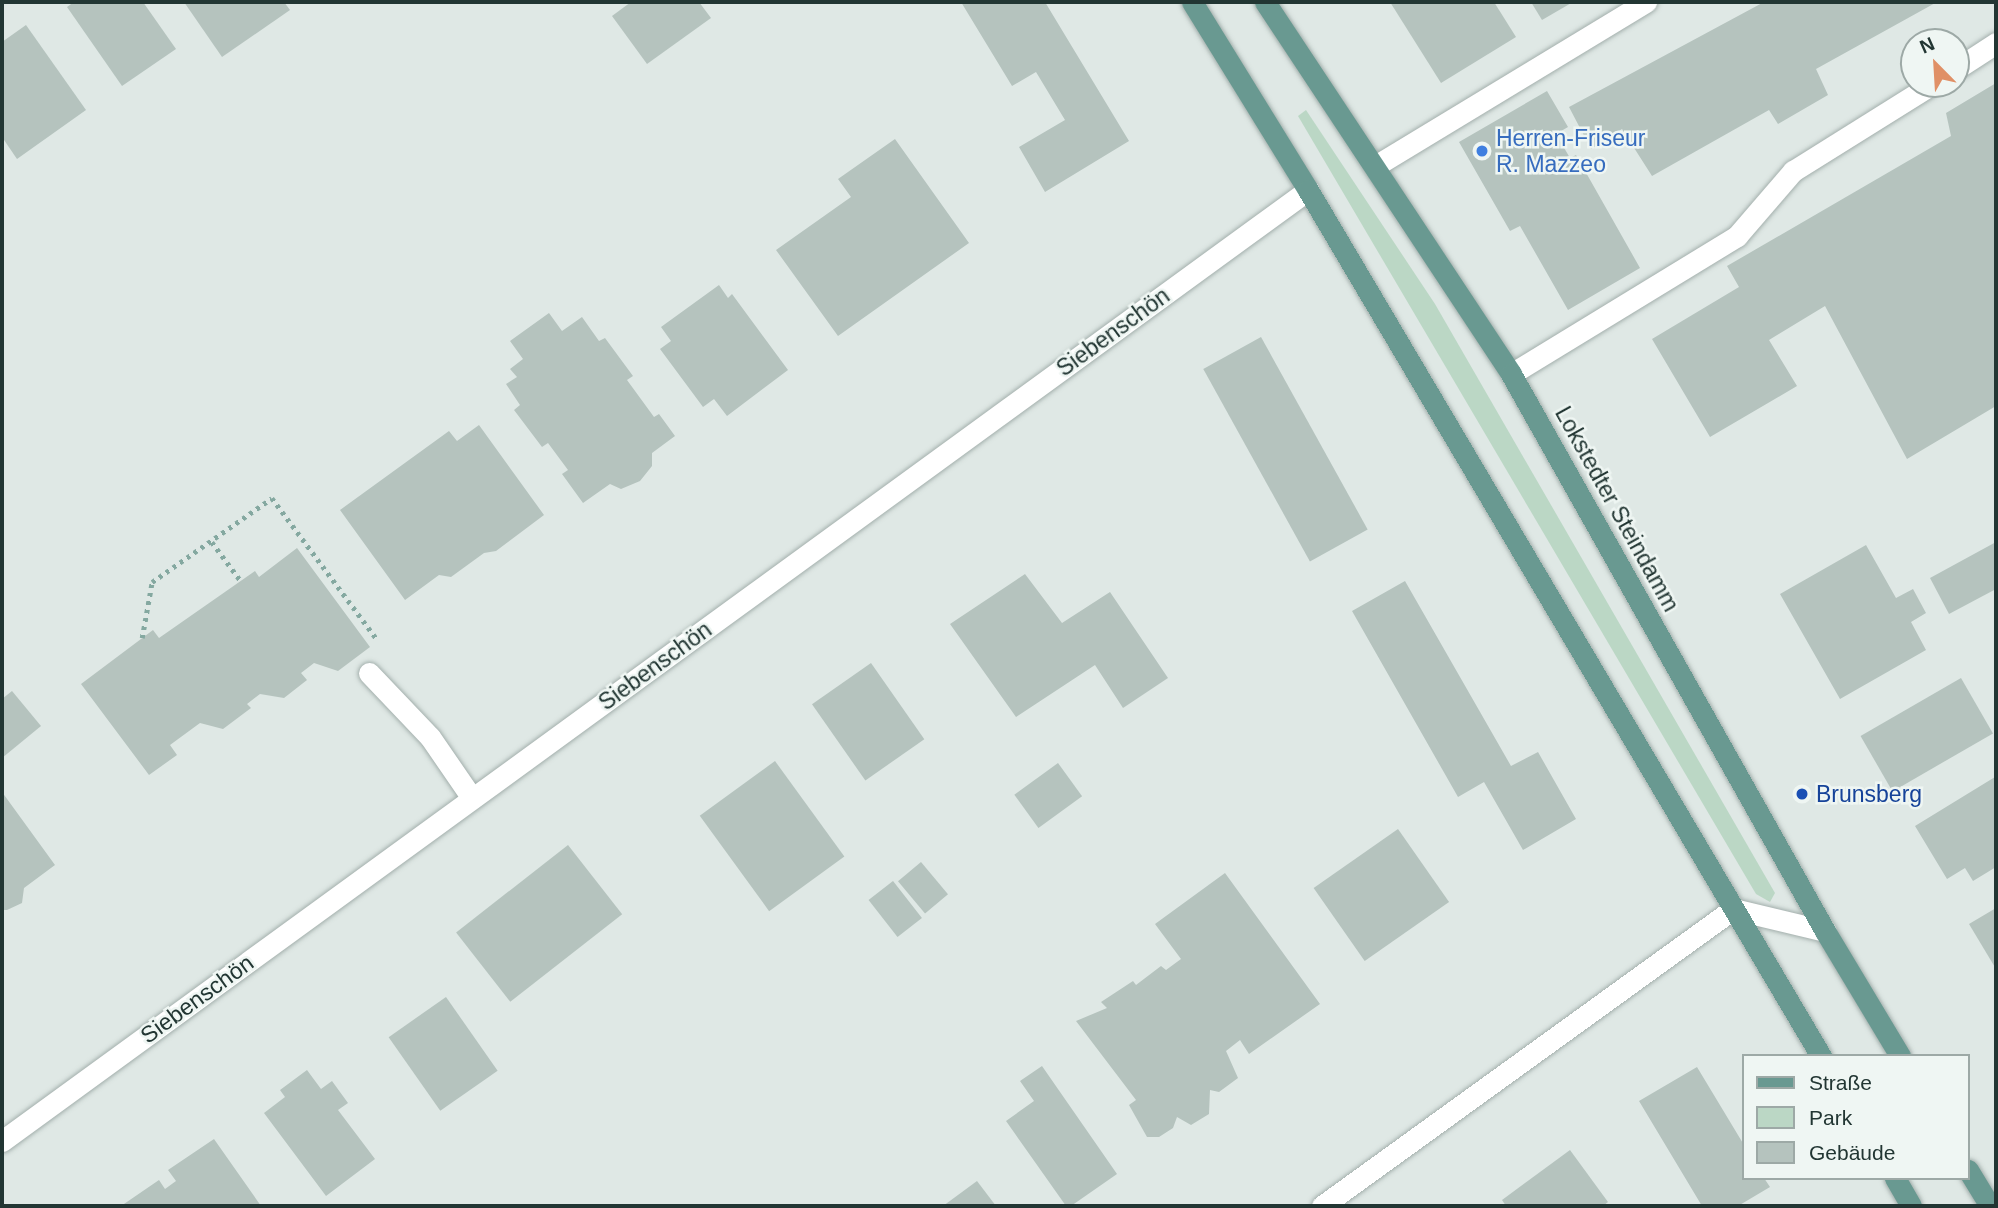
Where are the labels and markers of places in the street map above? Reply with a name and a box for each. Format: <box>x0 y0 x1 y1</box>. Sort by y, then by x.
place label: Herren-Friseur R. Mazzeo <box>1496 124 1646 178</box>
marker: Herren-Friseur R. Mazzeo <box>1474 143 1490 159</box>
place label: Brunsberg <box>1816 780 1922 808</box>
marker: Brunsberg <box>1794 786 1810 802</box>

